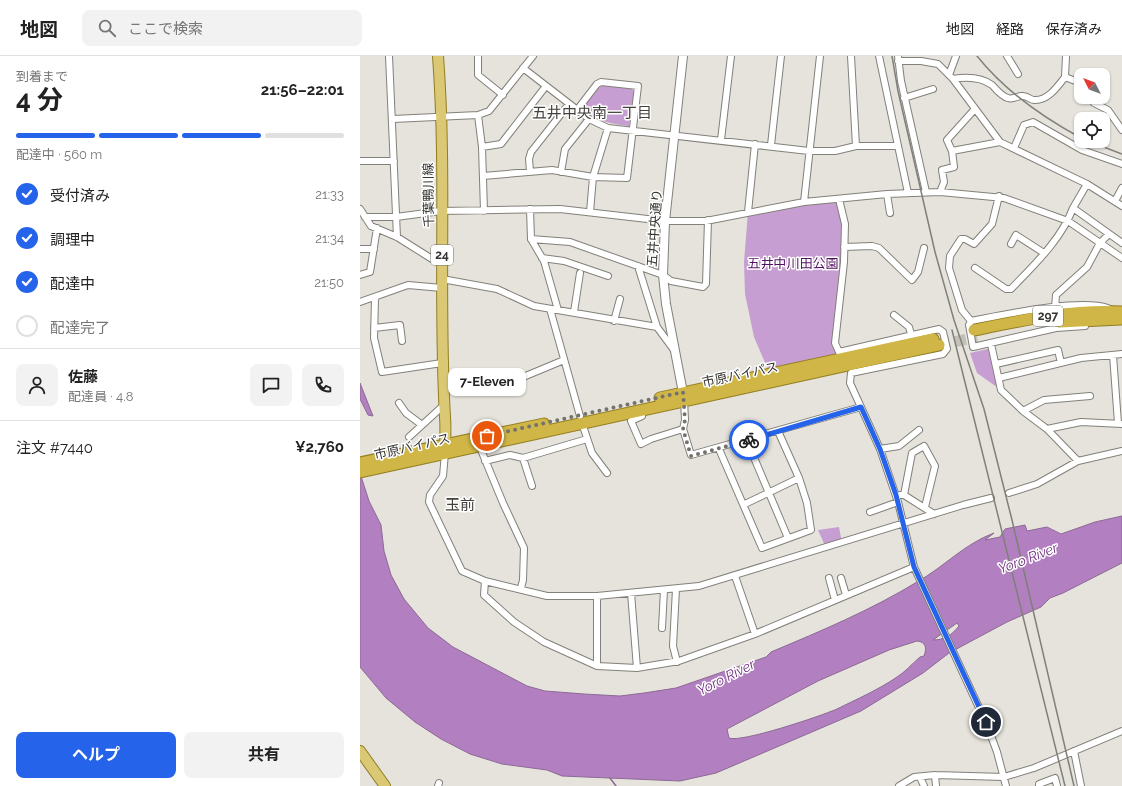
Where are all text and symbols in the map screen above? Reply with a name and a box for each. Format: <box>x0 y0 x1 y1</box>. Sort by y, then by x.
search box <box>82 10 362 46</box>
icon: search <box>96 17 118 39</box>
text: 地図 <box>20 18 58 40</box>
text: ここで検索 <box>128 20 203 38</box>
text: 地図 <box>946 21 974 37</box>
text: 経路 <box>996 21 1024 37</box>
text: 保存済み <box>1046 21 1102 37</box>
north arrow <box>1074 68 1110 104</box>
map controls <box>1074 68 1110 148</box>
text: 到着まで <box>16 69 68 84</box>
text: 21:56–22:01 <box>261 81 344 99</box>
text: 4 分 <box>16 85 63 115</box>
district label: 五井中央南一丁目 <box>532 104 652 122</box>
button: locate <box>1074 112 1110 148</box>
text: 配達中 · 560 m <box>16 147 102 162</box>
street label: 千葉鴨川線 <box>420 162 437 228</box>
icon: check <box>16 183 38 205</box>
text: 受付済み <box>50 187 110 205</box>
text: 21:33 <box>315 187 344 202</box>
street label: 五井中央通り <box>644 189 665 267</box>
icon: check <box>16 227 38 249</box>
text: 調理中 <box>50 231 95 249</box>
text: 21:34 <box>315 231 344 246</box>
road number: 24 <box>431 245 453 265</box>
park label: 五井中川田公園 <box>747 256 839 271</box>
icon: check <box>16 271 38 293</box>
text: 配達中 <box>50 275 95 293</box>
text: 21:50 <box>314 275 344 290</box>
road number: 297 <box>1033 306 1063 326</box>
text: 配達完了 <box>50 319 110 337</box>
street label: 市原バイパス <box>701 359 780 390</box>
button: person <box>16 364 58 406</box>
button: chat <box>250 364 292 406</box>
button: phone <box>302 364 344 406</box>
text: 佐藤 <box>68 368 98 386</box>
callout: 7-Eleven <box>448 368 526 396</box>
text: 7-Eleven <box>460 374 514 389</box>
text: 配達員 · 4.8 <box>68 389 133 404</box>
pin <box>470 419 504 453</box>
courier <box>729 420 769 460</box>
icon: bag <box>476 425 498 447</box>
icon: bike <box>738 429 760 451</box>
street label: 市原バイパス <box>373 430 452 463</box>
text: ¥2,760 <box>295 438 344 456</box>
text: 注文 #7440 <box>16 439 93 457</box>
district label: 玉前 <box>445 496 475 514</box>
water label: Yoro River <box>996 539 1061 577</box>
water label: Yoro River <box>695 655 758 698</box>
pin <box>969 705 1003 739</box>
icon: home <box>975 711 997 733</box>
button: ヘルプ <box>16 732 176 778</box>
button: 共有 <box>184 732 344 778</box>

